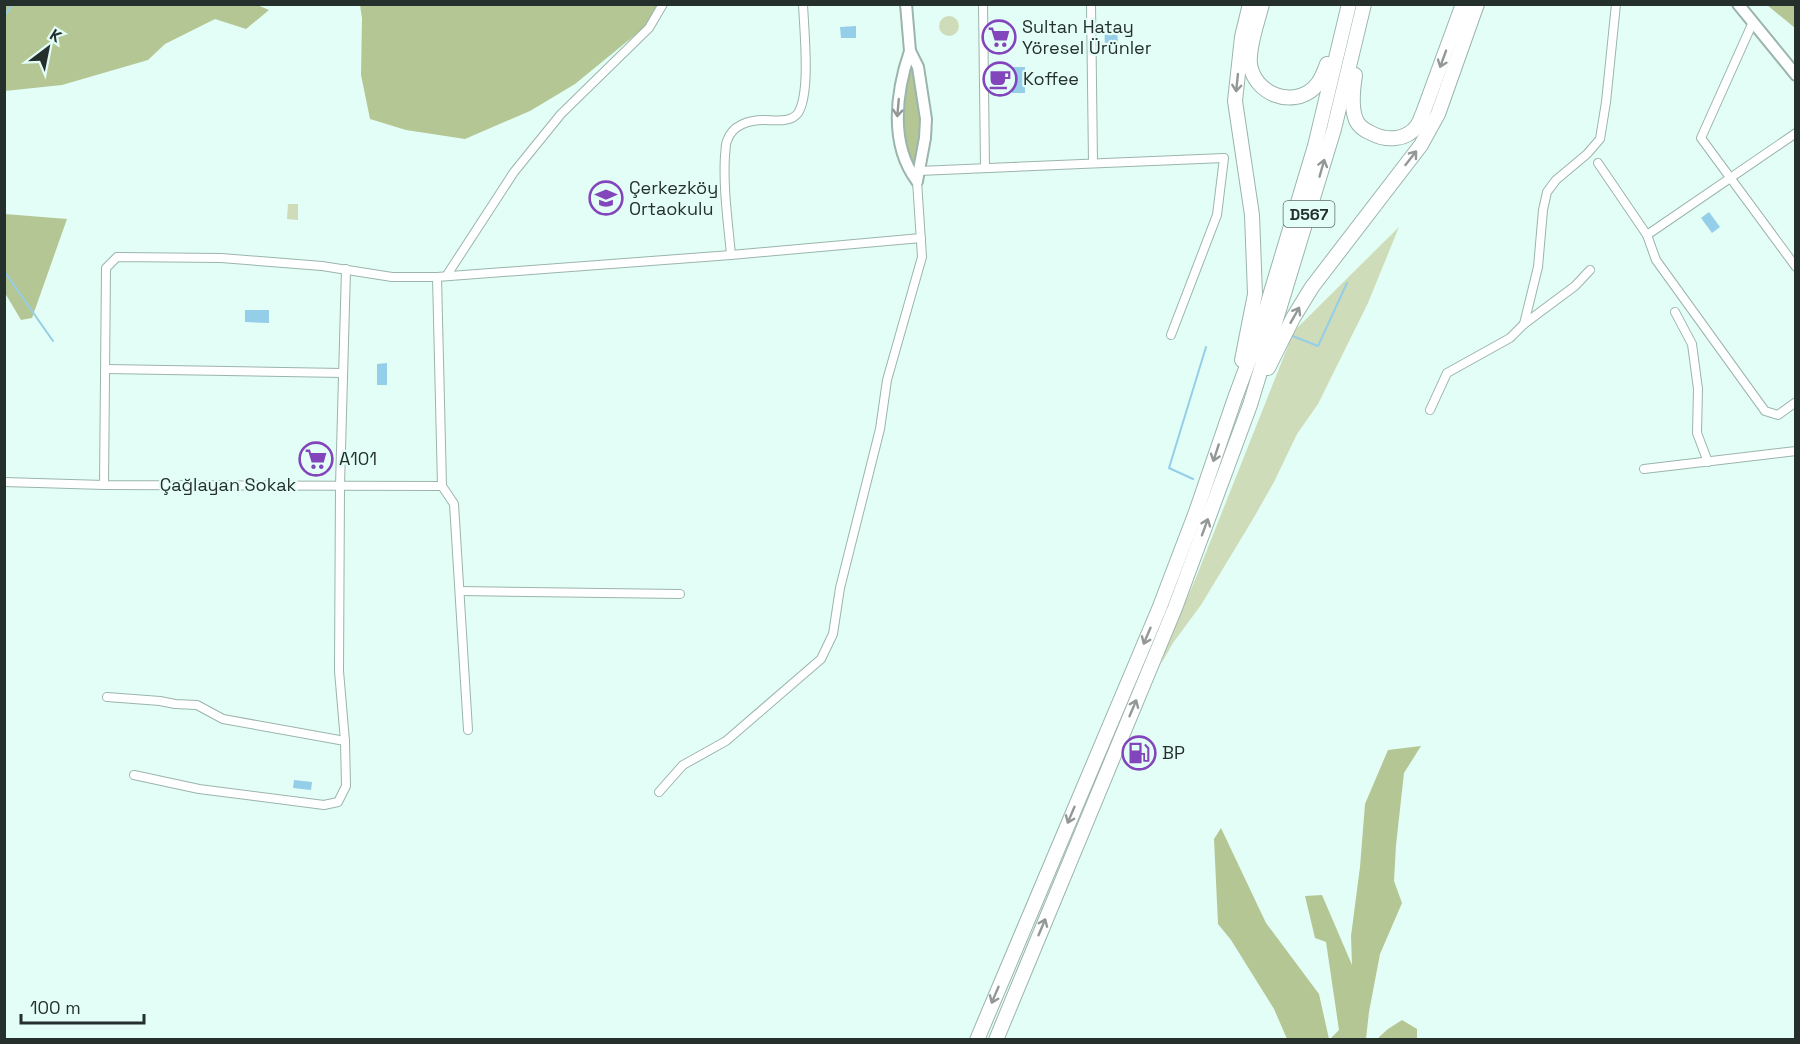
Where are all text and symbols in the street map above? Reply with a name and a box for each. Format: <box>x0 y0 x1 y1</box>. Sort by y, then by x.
place label: Sultan Hatay Yöresel Ürünler <box>1022 15 1152 59</box>
north arrow <box>18 18 78 78</box>
supermarket icon: Sultan Hatay Yöresel Ürünler <box>981 19 1017 55</box>
text: K <box>46 24 66 47</box>
one-way arrow <box>1437 50 1448 68</box>
cafe icon: Koffee <box>982 61 1018 97</box>
place label: Koffee <box>1023 67 1079 90</box>
one-way arrow <box>1231 72 1242 92</box>
one-way arrow <box>893 97 904 117</box>
one-way arrow <box>1405 151 1417 167</box>
one-way arrow <box>1317 159 1329 178</box>
place label: Çerkezköy Ortaokulu <box>629 176 718 220</box>
school or university icon: Çerkezköy Ortaokulu <box>588 180 624 216</box>
road number: D567 <box>1284 201 1334 227</box>
one-way arrow <box>1289 307 1301 324</box>
supermarket icon: A101 <box>298 441 334 477</box>
one-way arrow <box>1210 443 1221 462</box>
place label: A101 <box>339 447 377 470</box>
street label: Çağlayan Sokak <box>160 473 297 496</box>
one-way arrow <box>1200 518 1211 537</box>
one-way arrow <box>1141 626 1153 644</box>
one-way arrow <box>1128 700 1139 718</box>
fuel station icon: BP <box>1121 735 1157 771</box>
place label: BP <box>1162 741 1185 764</box>
one-way arrow <box>1065 806 1077 824</box>
one-way arrow <box>1037 919 1048 937</box>
one-way arrow <box>989 985 1001 1003</box>
scale bar <box>21 987 144 1025</box>
text: 100 m <box>30 996 81 1019</box>

